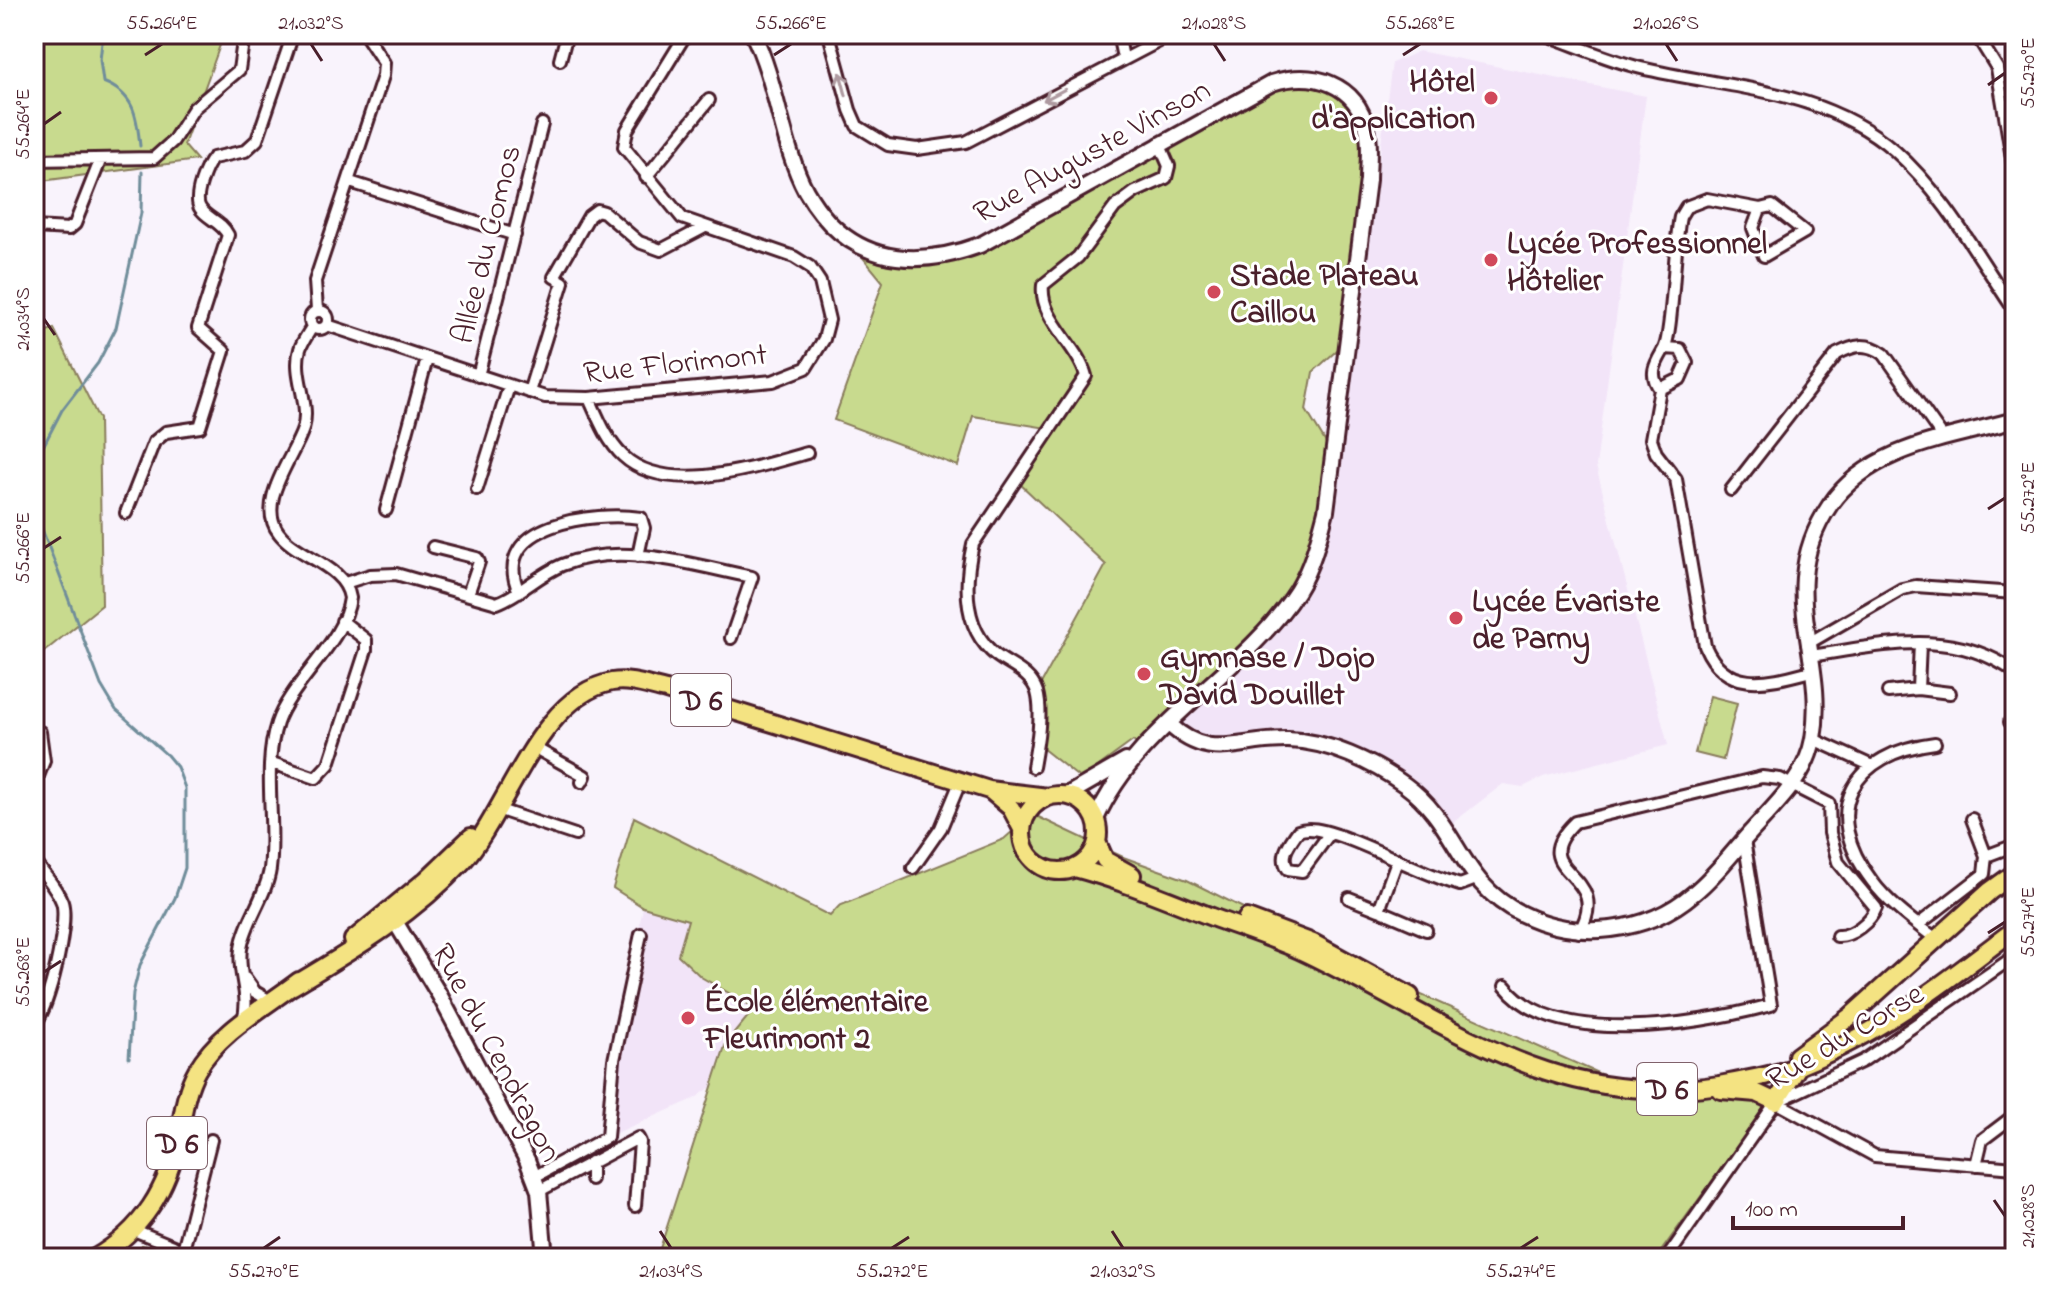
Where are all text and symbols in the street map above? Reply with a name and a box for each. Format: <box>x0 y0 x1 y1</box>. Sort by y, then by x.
text: 55.264°E <box>126 10 198 39</box>
text: 21.032°S <box>278 10 344 39</box>
text: 55.266°E <box>755 10 827 39</box>
text: 21.028°S <box>1182 10 1246 39</box>
text: 55.268°E <box>1385 10 1455 39</box>
text: 21.026°S <box>1633 10 1699 39</box>
text: 55.270°E <box>2015 37 2044 109</box>
place label: Hôtel d'application <box>1311 60 1475 144</box>
street label: Rue Auguste Vinson <box>965 68 1220 238</box>
one-way arrow <box>834 72 849 98</box>
one-way arrow <box>1043 87 1067 103</box>
text: 55.264°E <box>10 88 39 160</box>
marker: Hôtel d'application <box>1482 89 1500 107</box>
street label: Allée du Comos <box>441 141 536 349</box>
place label: Lycée Professionnel Hôtelier <box>1507 222 1767 306</box>
marker: Lycée Professionnel Hôtelier <box>1482 251 1500 269</box>
place label: Stade Plateau Caillou <box>1230 254 1419 338</box>
marker: Stade Plateau Caillou <box>1205 283 1223 301</box>
text: 21.034°S <box>10 287 39 351</box>
street label: Rue Florimont <box>581 332 770 399</box>
text: 55.272°E <box>2015 462 2044 534</box>
text: 55.266°E <box>10 512 39 584</box>
place label: Lycée Évariste de Parny <box>1472 580 1661 665</box>
marker: Lycée Évariste de Parny <box>1447 609 1465 627</box>
place label: Gymnase / Dojo David Douillet <box>1158 636 1375 720</box>
marker: Gymnase / Dojo David Douillet <box>1135 665 1153 683</box>
road number: D 6 <box>671 674 731 726</box>
text: 55.274°E <box>2015 887 2044 957</box>
street label: Rue du Cendragon <box>417 936 572 1172</box>
text: 55.268°E <box>10 937 39 1007</box>
street label: Rue du Corse <box>1758 972 1934 1104</box>
place label: École élémentaire Fleurimont 2 <box>702 980 930 1064</box>
marker: École élémentaire Fleurimont 2 <box>679 1009 697 1027</box>
road number: D 6 <box>1637 1063 1697 1115</box>
road number: D 6 <box>147 1117 207 1169</box>
scale bar <box>1733 1180 1903 1230</box>
text: 21.028°S <box>2015 1184 2044 1248</box>
text: 100 m <box>1745 1193 1798 1228</box>
text: 55.270°E <box>228 1258 300 1287</box>
text: 21.034°S <box>639 1258 703 1287</box>
text: 55.272°E <box>856 1258 928 1287</box>
text: 21.032°S <box>1090 1258 1156 1287</box>
text: 55.274°E <box>1486 1258 1556 1287</box>

